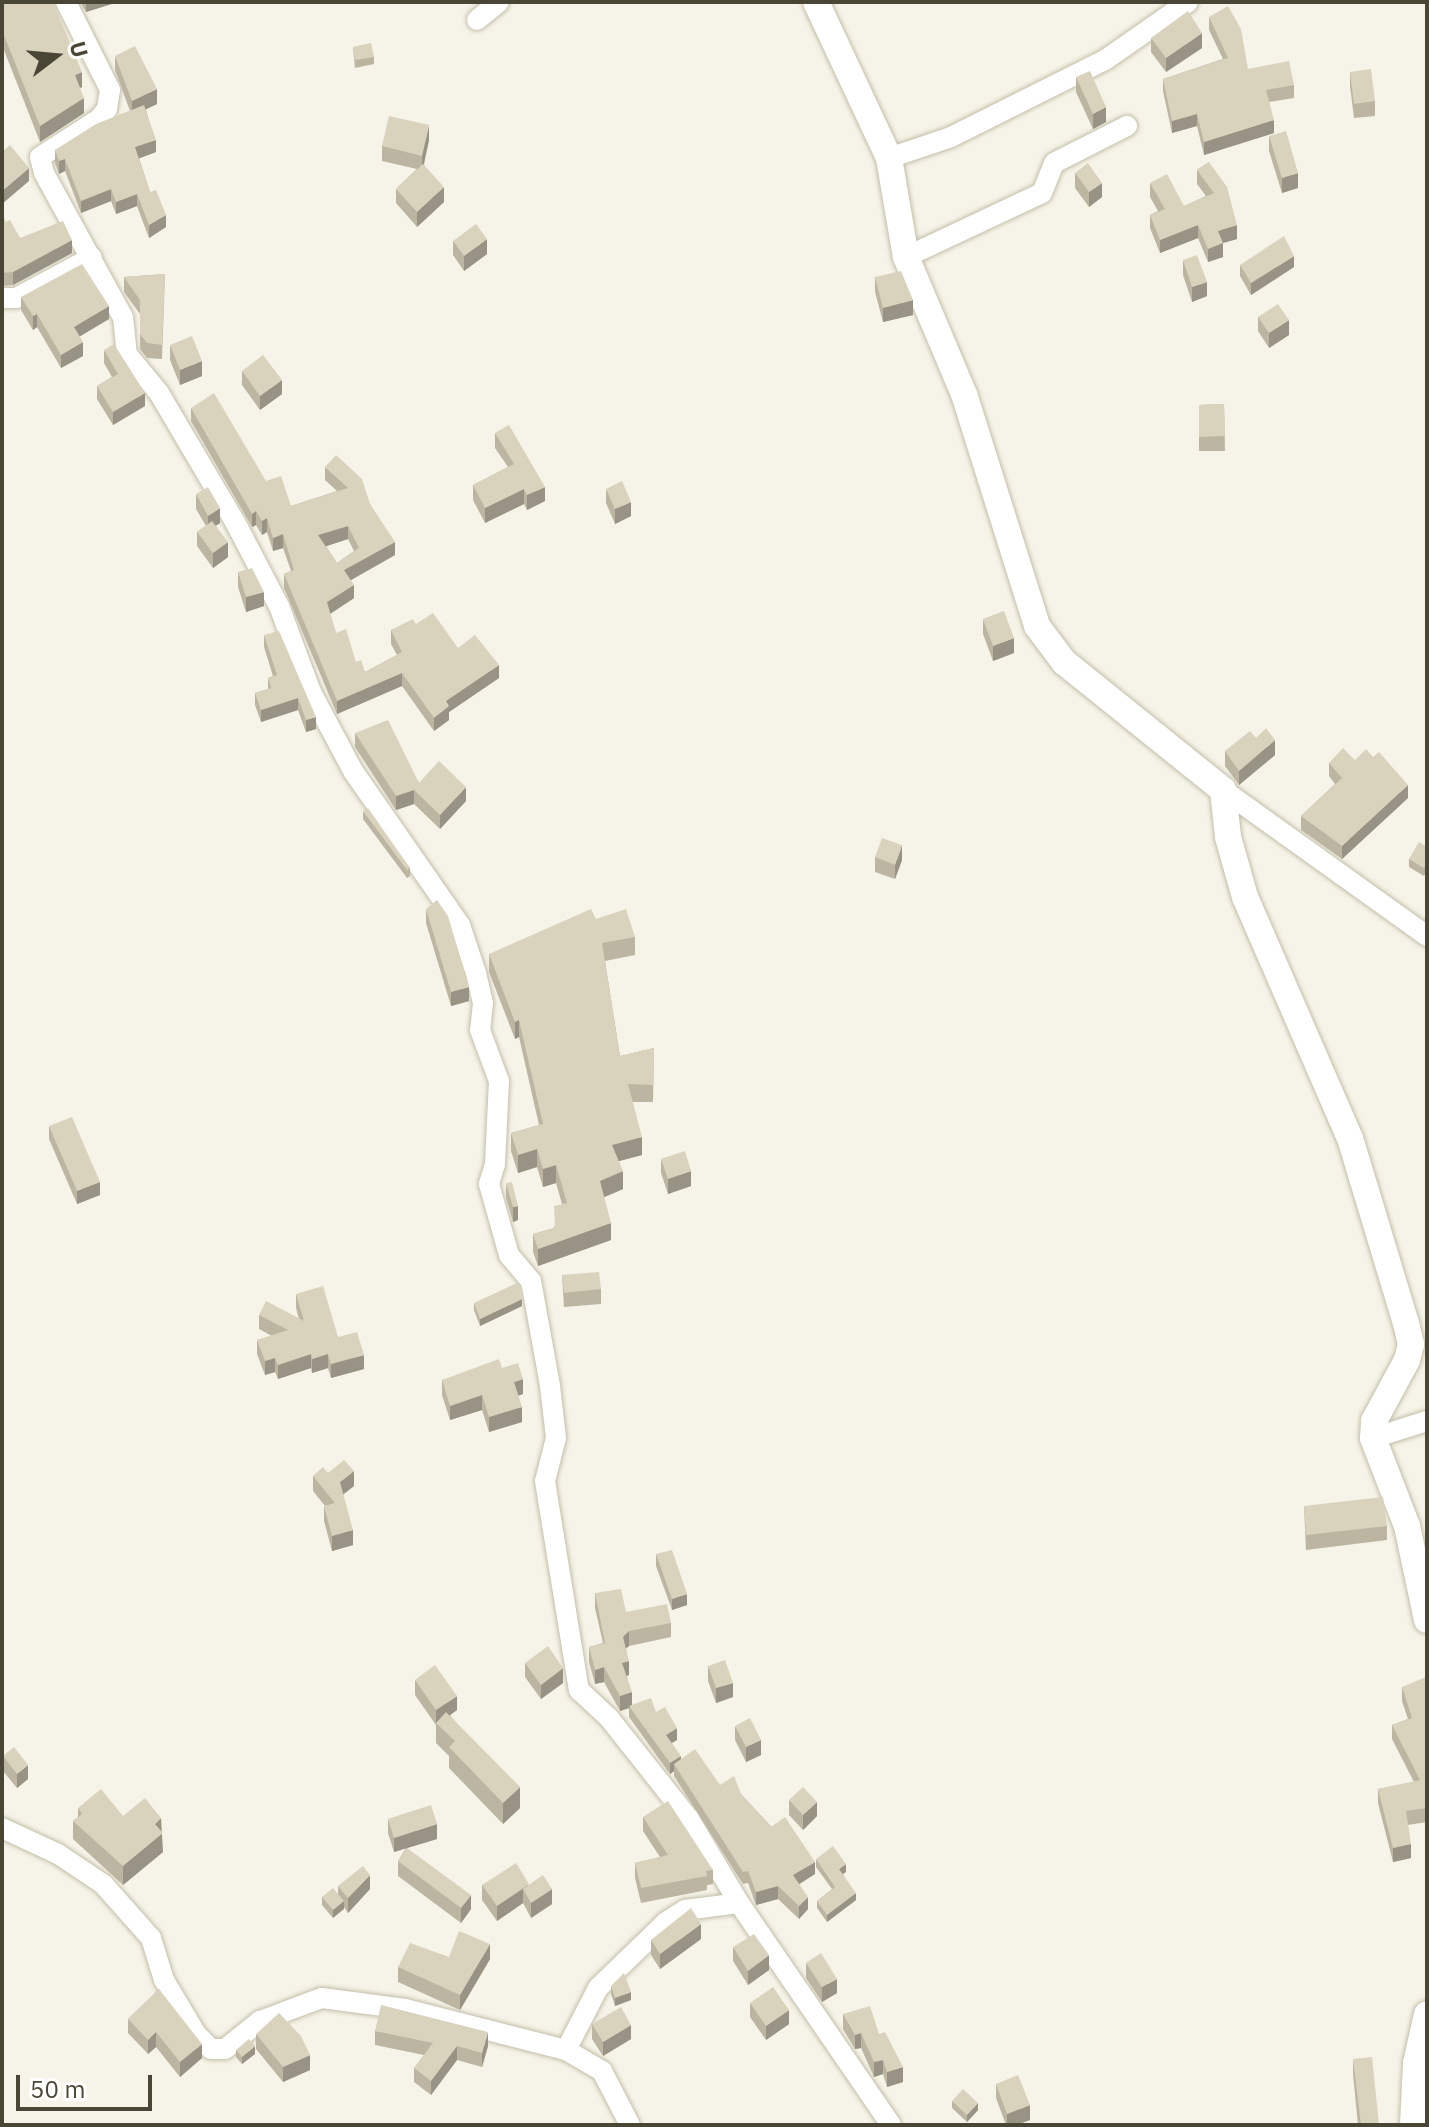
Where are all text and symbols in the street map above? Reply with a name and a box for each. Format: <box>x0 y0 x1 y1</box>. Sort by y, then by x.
north arrow <box>16 16 96 96</box>
text: U <box>64 38 96 61</box>
scale bar <box>20 2059 156 2109</box>
text: 50 m <box>30 2073 85 2105</box>

